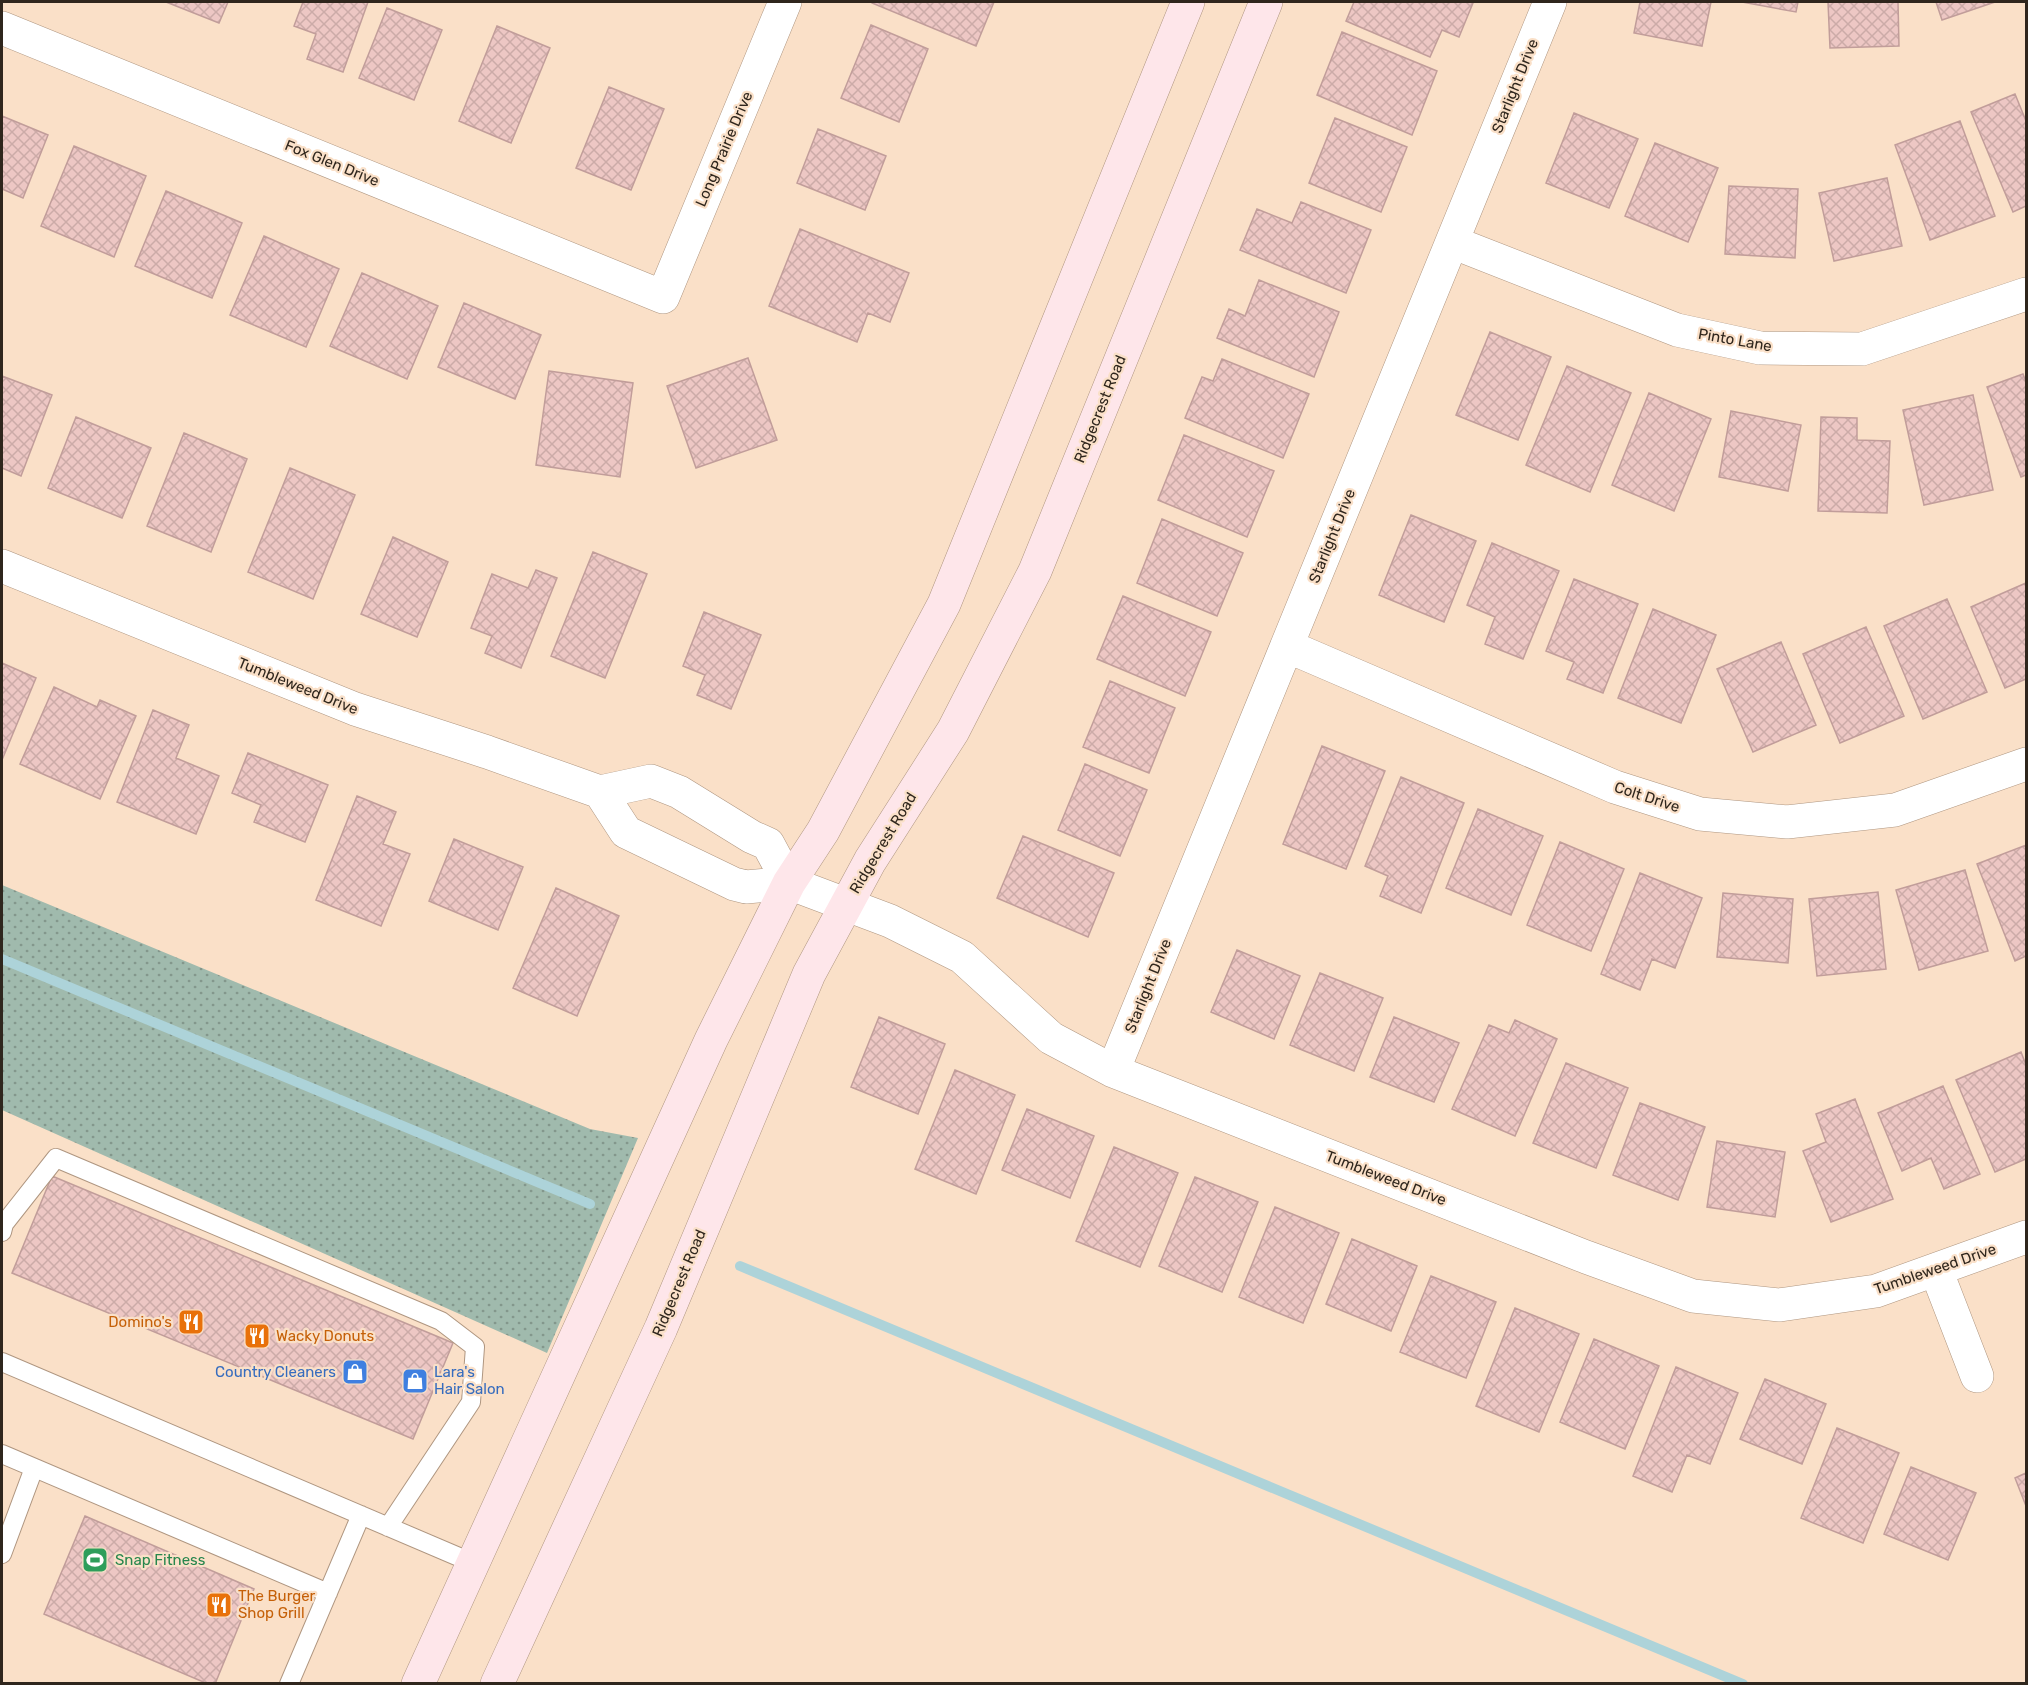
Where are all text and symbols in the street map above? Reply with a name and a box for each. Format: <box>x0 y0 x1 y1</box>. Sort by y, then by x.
street label: Starlight Drive <box>1488 36 1542 136</box>
street label: Long Prairie Drive <box>692 89 756 209</box>
street label: Fox Glen Drive <box>282 136 382 190</box>
street label: Pinto Lane <box>1697 325 1773 355</box>
street label: Ridgecrest Road <box>1070 352 1130 466</box>
street label: Starlight Drive <box>1305 486 1359 586</box>
street label: Tumbleweed Drive <box>235 654 361 718</box>
street label: Colt Drive <box>1612 778 1682 816</box>
street label: Ridgecrest Road <box>846 789 920 897</box>
street label: Starlight Drive <box>1121 936 1175 1036</box>
street label: Tumbleweed Drive <box>1323 1147 1449 1209</box>
street label: Ridgecrest Road <box>648 1227 710 1339</box>
street label: Tumbleweed Drive <box>1872 1240 1998 1298</box>
restaurant icon: Domino's <box>176 1307 206 1337</box>
place label: Domino's <box>108 1313 172 1331</box>
restaurant icon: Wacky Donuts <box>242 1321 272 1351</box>
place label: Wacky Donuts <box>276 1327 374 1345</box>
shop icon: Country Cleaners <box>340 1357 370 1387</box>
place label: Country Cleaners <box>215 1363 336 1381</box>
place label: Lara's Hair Salon <box>434 1363 505 1398</box>
shop icon: Lara's Hair Salon <box>400 1366 430 1396</box>
sports icon: Snap Fitness <box>80 1545 110 1575</box>
place label: Snap Fitness <box>115 1551 206 1569</box>
place label: The Burger Shop Grill <box>238 1587 316 1622</box>
restaurant icon: The Burger Shop Grill <box>204 1590 234 1620</box>

